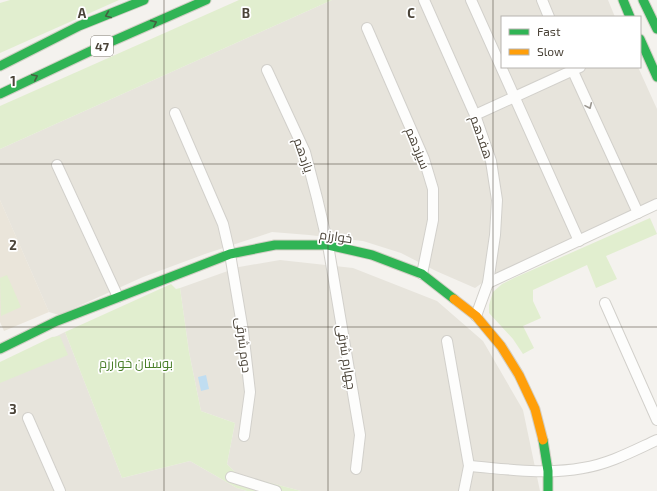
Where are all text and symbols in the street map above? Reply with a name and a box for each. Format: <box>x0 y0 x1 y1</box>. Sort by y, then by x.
text: A <box>78 5 87 21</box>
text: B <box>242 5 250 21</box>
text: C <box>407 5 415 21</box>
one-way arrow <box>105 10 112 18</box>
legend <box>501 16 641 68</box>
one-way arrow <box>149 20 157 28</box>
text: Fast <box>537 24 561 38</box>
road number: 47 <box>91 36 113 56</box>
text: Slow <box>537 44 564 58</box>
text: 1 <box>10 73 16 89</box>
one-way arrow <box>31 74 39 82</box>
one-way arrow <box>584 101 592 109</box>
street label: هفدهم <box>465 113 497 161</box>
street label: سیزدهم <box>401 125 434 172</box>
street label: یازدهم <box>289 135 318 176</box>
street label: خوارزم <box>318 226 354 248</box>
text: 2 <box>9 237 17 253</box>
street label: دوم شرقی <box>231 316 255 374</box>
street label: چهارم شرقی <box>332 323 360 391</box>
park label: بوستان خوارزم <box>99 355 173 373</box>
text: 3 <box>9 401 17 417</box>

